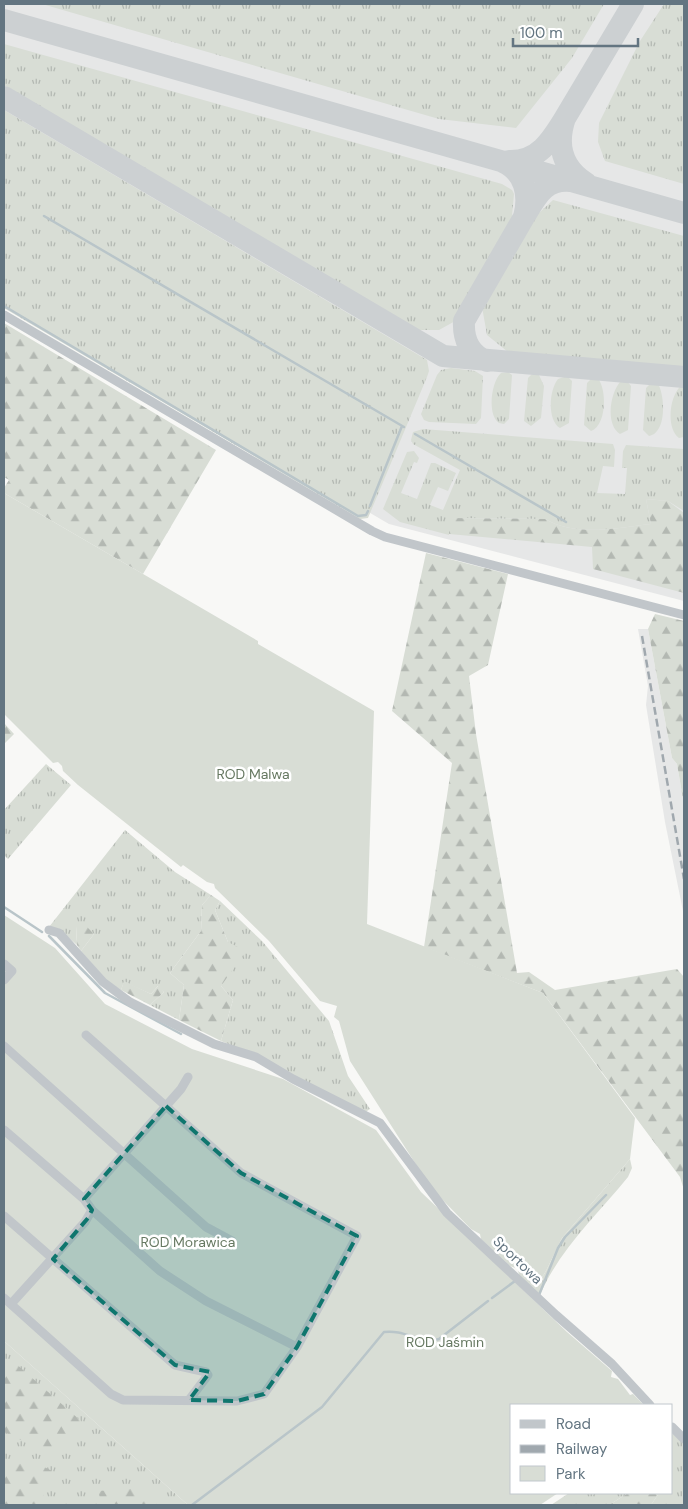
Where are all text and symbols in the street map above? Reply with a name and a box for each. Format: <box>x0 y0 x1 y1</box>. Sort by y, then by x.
scale bar <box>513 15 638 47</box>
text: 100 m <box>520 23 563 43</box>
park label: ROD Malwa <box>216 765 290 783</box>
street label: Sportowa <box>490 1232 546 1288</box>
park label: ROD Morawica <box>141 1233 235 1251</box>
park label: ROD Jaśmin <box>406 1333 484 1351</box>
legend <box>510 1404 673 1494</box>
text: Road <box>556 1414 591 1434</box>
text: Railway <box>556 1439 608 1459</box>
text: Park <box>556 1464 586 1484</box>

